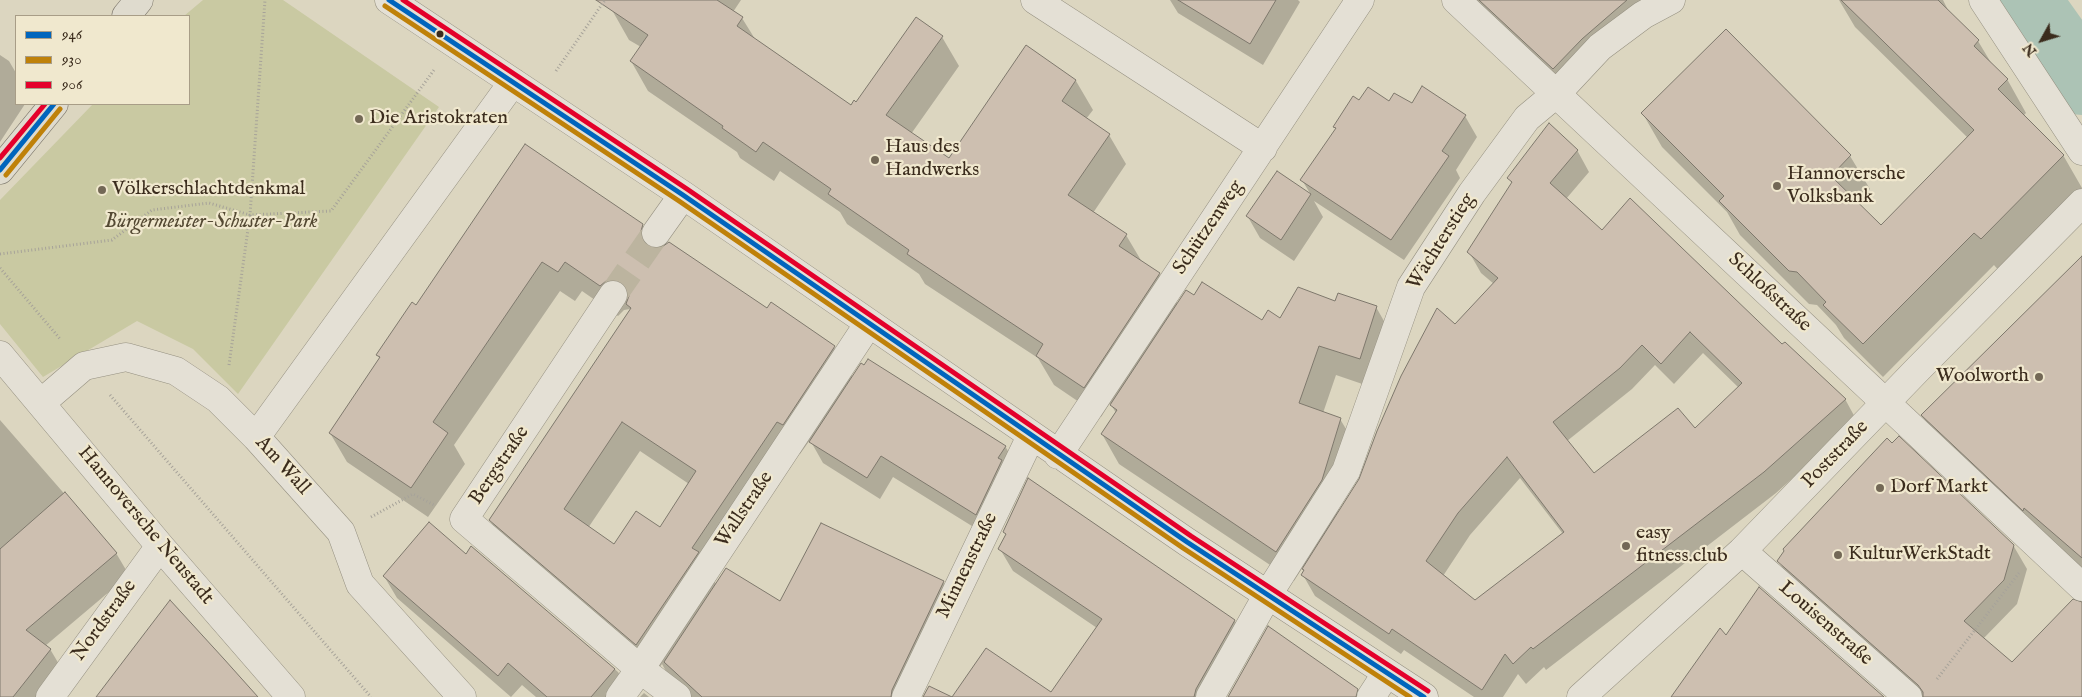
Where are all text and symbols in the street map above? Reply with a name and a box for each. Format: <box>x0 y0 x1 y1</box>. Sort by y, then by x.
legend <box>15 15 190 105</box>
north arrow <box>2017 15 2067 65</box>
text: 946 <box>62 25 82 44</box>
unlabelled marker <box>435 29 445 39</box>
text: N <box>2020 39 2041 60</box>
text: 930 <box>62 50 82 69</box>
text: 906 <box>62 75 82 94</box>
place label: Die Aristokraten <box>369 107 508 131</box>
marker: Die Aristokraten <box>353 113 365 125</box>
place label: Haus des Handwerks <box>885 136 979 183</box>
marker: Haus des Handwerks <box>869 154 881 166</box>
place label: Hannoversche Volksbank <box>1787 163 1905 210</box>
street label: Schützenweg <box>1169 176 1249 280</box>
place label: Völkerschlachtdenkmal <box>112 178 305 202</box>
marker: Hannoversche Volksbank <box>1771 180 1783 192</box>
marker: Völkerschlachtdenkmal <box>96 184 108 196</box>
street label: Wächterstieg <box>1403 189 1481 295</box>
park label: Bürgermeister-Schuster-Park <box>104 211 318 235</box>
street label: Schloßstraße <box>1722 248 1816 338</box>
place label: Woolworth <box>1936 365 2029 389</box>
marker: Woolworth <box>2033 371 2045 383</box>
street label: Poststraße <box>1798 416 1874 494</box>
street label: Bergstraße <box>465 422 535 510</box>
street label: Am Wall <box>249 432 315 500</box>
street label: Hannoversche Neustadt <box>72 442 218 610</box>
street label: Wallstraße <box>711 467 779 553</box>
place label: Dorf Markt <box>1890 476 1988 500</box>
marker: Dorf Markt <box>1874 482 1886 494</box>
street label: Minnenstraße <box>932 509 1004 623</box>
place label: easy fitness.club <box>1636 522 1728 569</box>
marker: easy fitness.club <box>1620 540 1632 552</box>
place label: KulturWerkStadt <box>1848 543 1991 567</box>
marker: KulturWerkStadt <box>1832 549 1844 561</box>
street label: Nordstraße <box>67 576 143 666</box>
street label: Louisenstraße <box>1773 577 1877 671</box>

